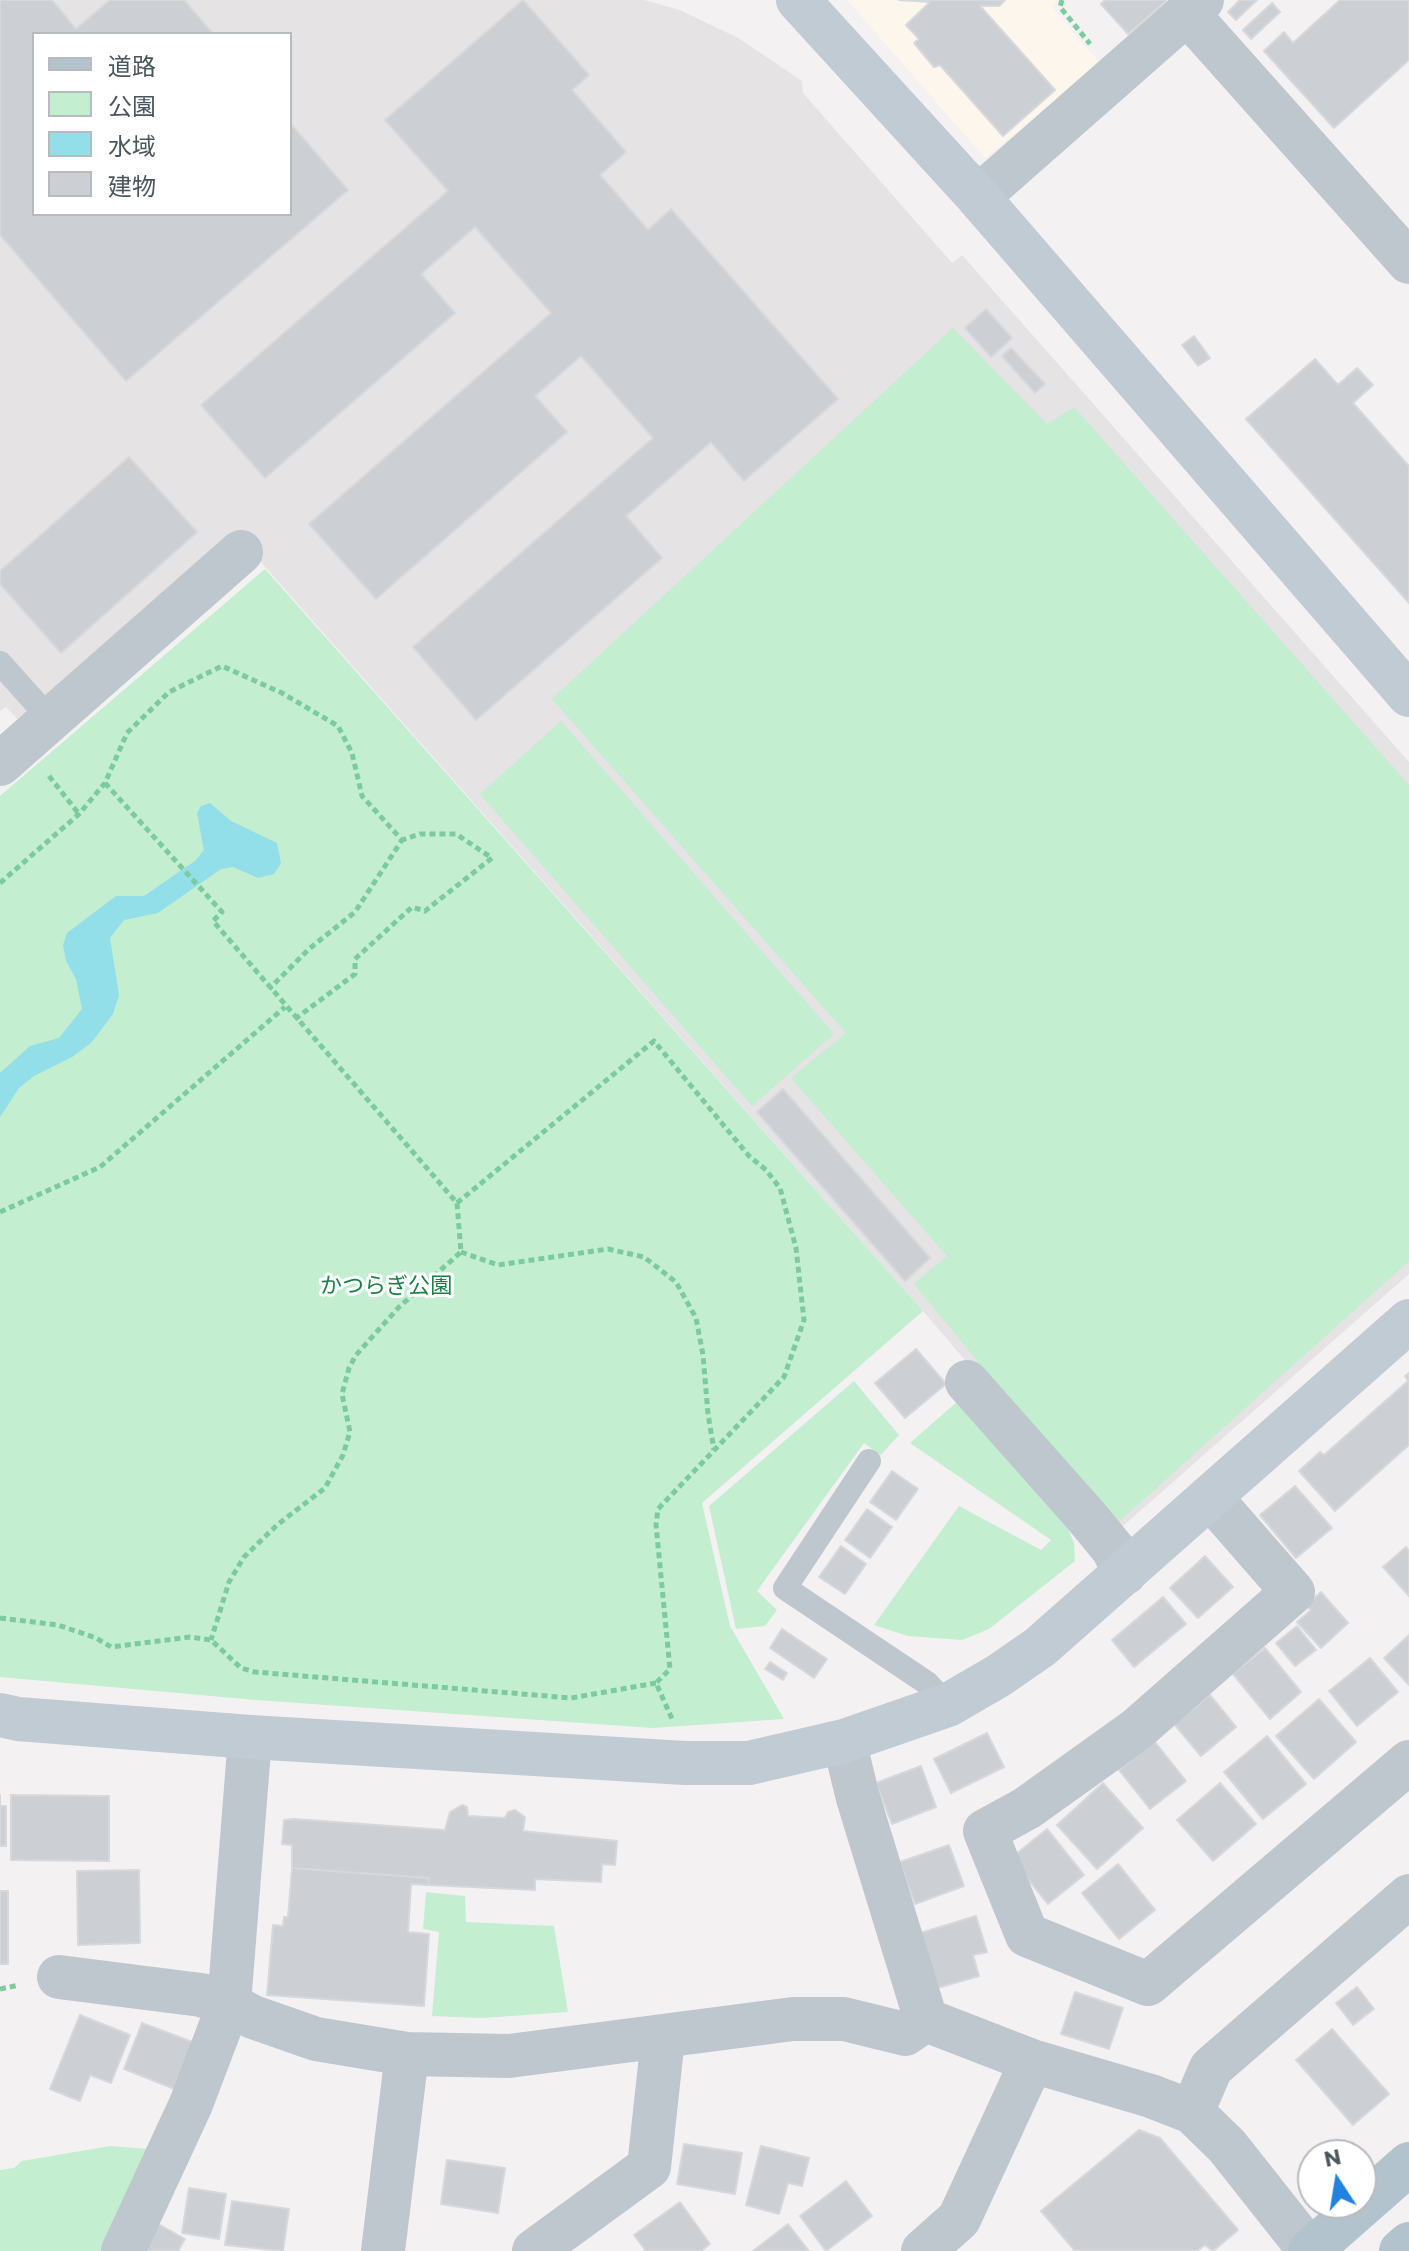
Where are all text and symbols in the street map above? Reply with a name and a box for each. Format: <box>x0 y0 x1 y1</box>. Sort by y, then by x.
legend <box>32 32 292 216</box>
text: 道路 <box>108 51 156 80</box>
text: 公園 <box>108 91 156 120</box>
text: 水域 <box>108 131 156 160</box>
text: 建物 <box>108 171 156 200</box>
park label: かつらぎ公園 <box>320 1273 452 1299</box>
north arrow <box>1297 2139 1377 2219</box>
text: N <box>1321 2142 1343 2172</box>

